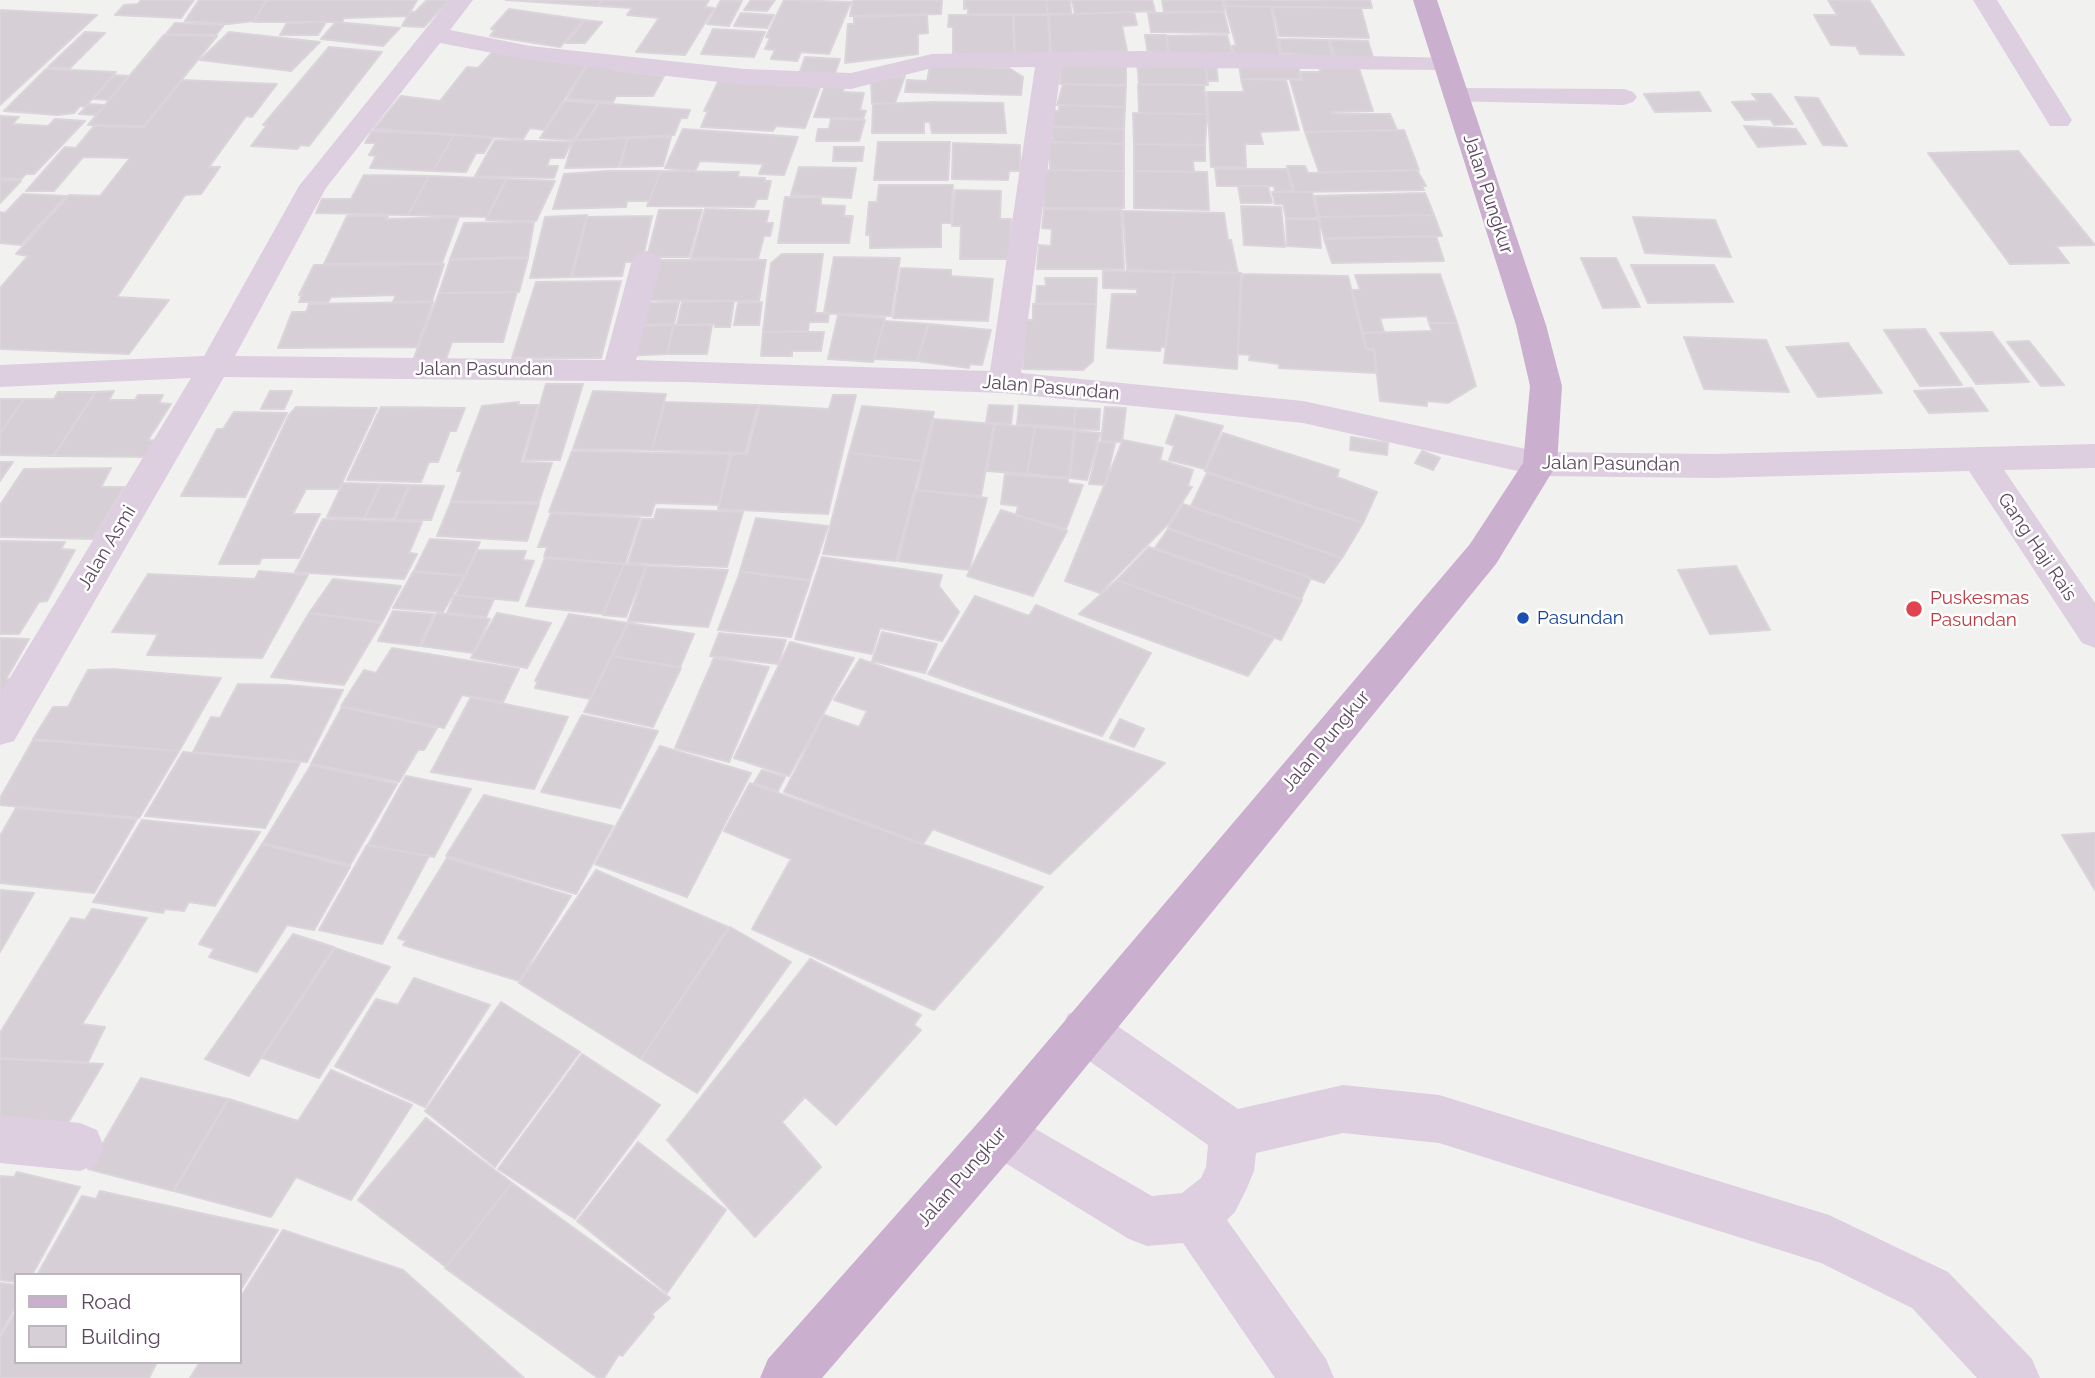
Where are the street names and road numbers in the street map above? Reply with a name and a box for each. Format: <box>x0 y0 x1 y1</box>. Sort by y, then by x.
street label: Jalan Pungkur <box>1458 131 1518 257</box>
street label: Jalan Pasundan <box>415 358 553 380</box>
street label: Jalan Pasundan <box>981 371 1121 405</box>
street label: Jalan Pasundan <box>1542 451 1680 477</box>
street label: Gang Haji Rais <box>1993 489 2081 605</box>
street label: Jalan Asmi <box>73 502 141 594</box>
street label: Jalan Pungkur <box>1277 686 1375 796</box>
street label: Jalan Pungkur <box>912 1122 1012 1232</box>

